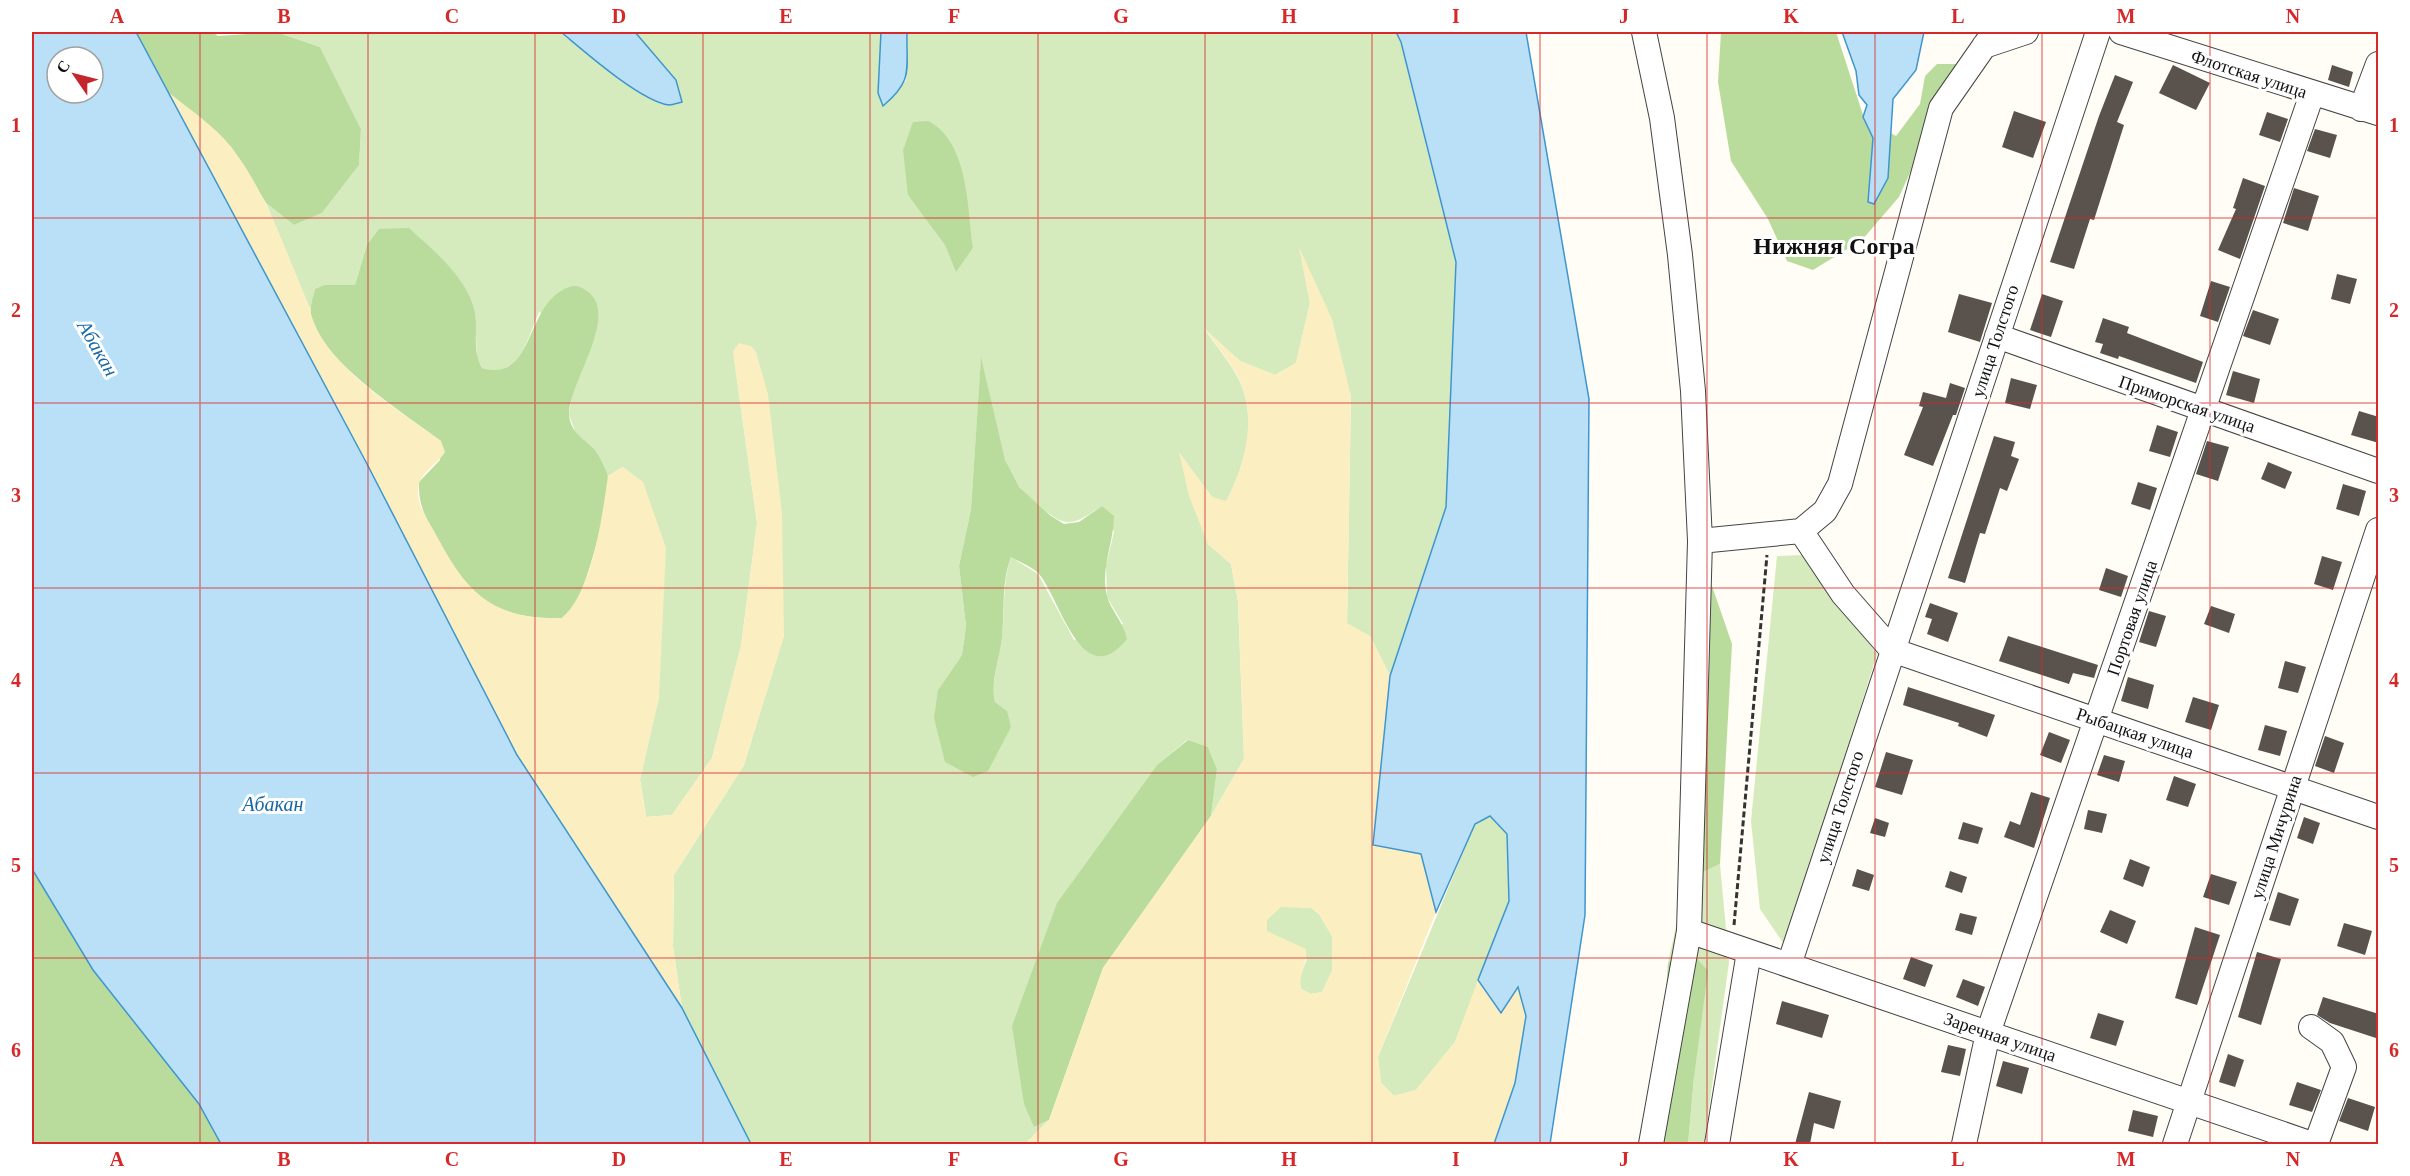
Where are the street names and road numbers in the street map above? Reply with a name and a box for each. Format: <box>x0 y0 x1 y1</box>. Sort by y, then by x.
street label: Флотская улица <box>2188 46 2310 102</box>
street label: улица Толстого <box>1967 282 2023 400</box>
street label: Приморская улица <box>2116 371 2258 437</box>
street label: Портовая улица <box>2103 558 2161 678</box>
street label: Рыбацкая улица <box>2074 704 2196 762</box>
street label: улица Толстого <box>1812 748 1868 866</box>
street label: улица Мичурина <box>2247 773 2305 901</box>
street label: Заречная улица <box>1941 1008 2059 1066</box>

